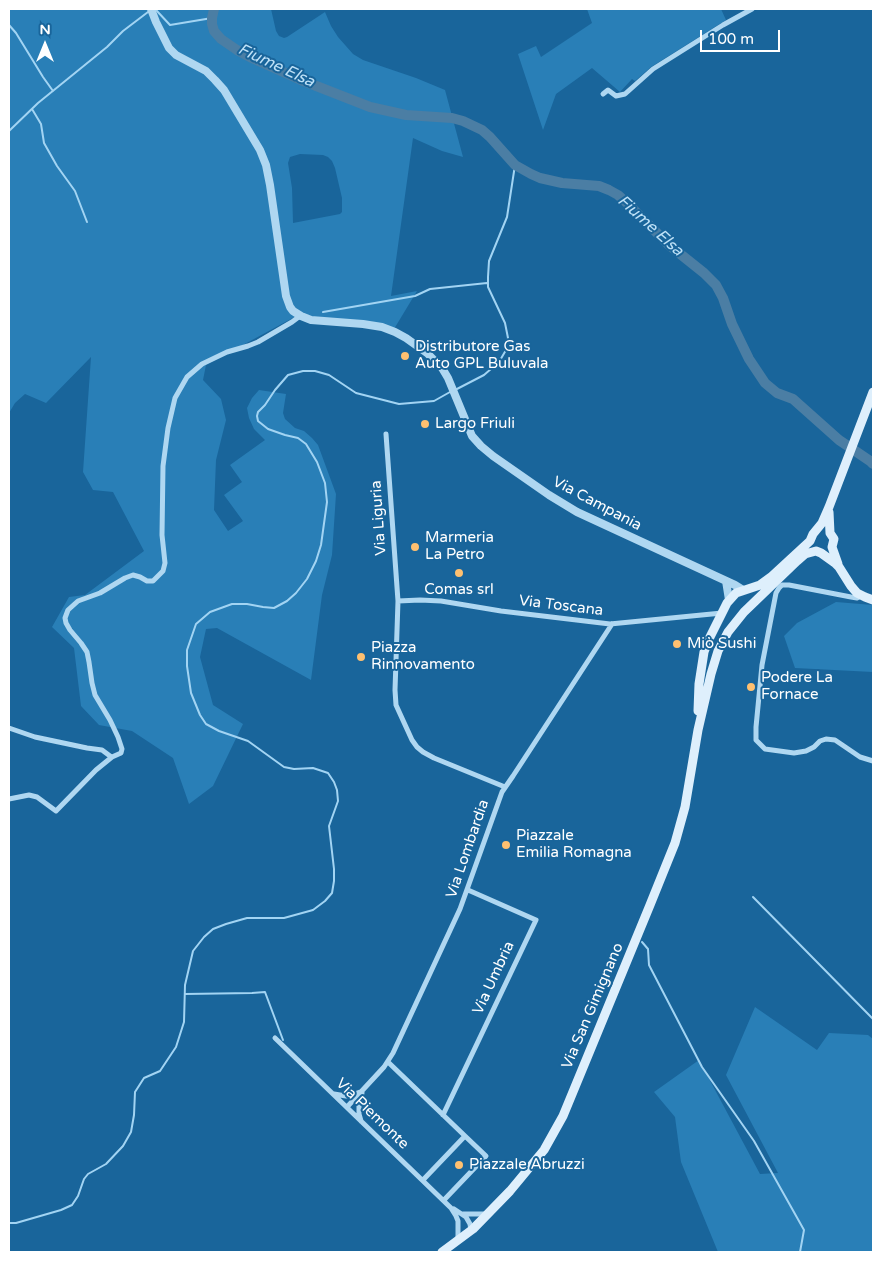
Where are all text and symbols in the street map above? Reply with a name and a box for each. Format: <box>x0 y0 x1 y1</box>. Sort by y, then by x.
north arrow <box>20 20 70 70</box>
scale bar <box>702 20 782 52</box>
text: N <box>39 21 51 38</box>
text: 100 m <box>708 30 754 48</box>
water label: Fiume Elsa <box>235 40 317 92</box>
water label: Fiume Elsa <box>613 191 687 261</box>
place label: Distributore Gas Auto GPL Buluvala <box>415 338 548 373</box>
marker: Distributore Gas Auto GPL Buluvala <box>399 350 411 362</box>
place label: Largo Friuli <box>435 415 515 433</box>
marker: Largo Friuli <box>419 418 431 430</box>
street label: Via Campania <box>549 473 645 535</box>
street label: Via Liguria <box>367 480 391 556</box>
place label: Marmeria La Petro <box>425 529 494 564</box>
marker: Marmeria La Petro <box>409 541 421 553</box>
marker: Comas srl <box>453 567 465 579</box>
place label: Comas srl <box>424 581 494 599</box>
street label: Via Toscana <box>518 592 604 620</box>
place label: Miò Sushi <box>687 635 756 653</box>
marker: Miò Sushi <box>671 638 683 650</box>
place label: Piazza Rinnovamento <box>371 639 475 674</box>
marker: Piazza Rinnovamento <box>355 651 367 663</box>
place label: Podere La Fornace <box>761 669 833 704</box>
marker: Podere La Fornace <box>745 681 757 693</box>
street label: Via Lombardia <box>443 797 493 901</box>
place label: Piazzale Emilia Romagna <box>516 827 632 862</box>
marker: Piazzale Emilia Romagna <box>500 839 512 851</box>
street label: Via Umbria <box>469 939 519 1017</box>
street label: Via San Gimignano <box>558 940 628 1072</box>
street label: Via Piemonte <box>332 1075 412 1153</box>
place label: Piazzale Abruzzi <box>469 1156 585 1174</box>
marker: Piazzale Abruzzi <box>453 1159 465 1171</box>

